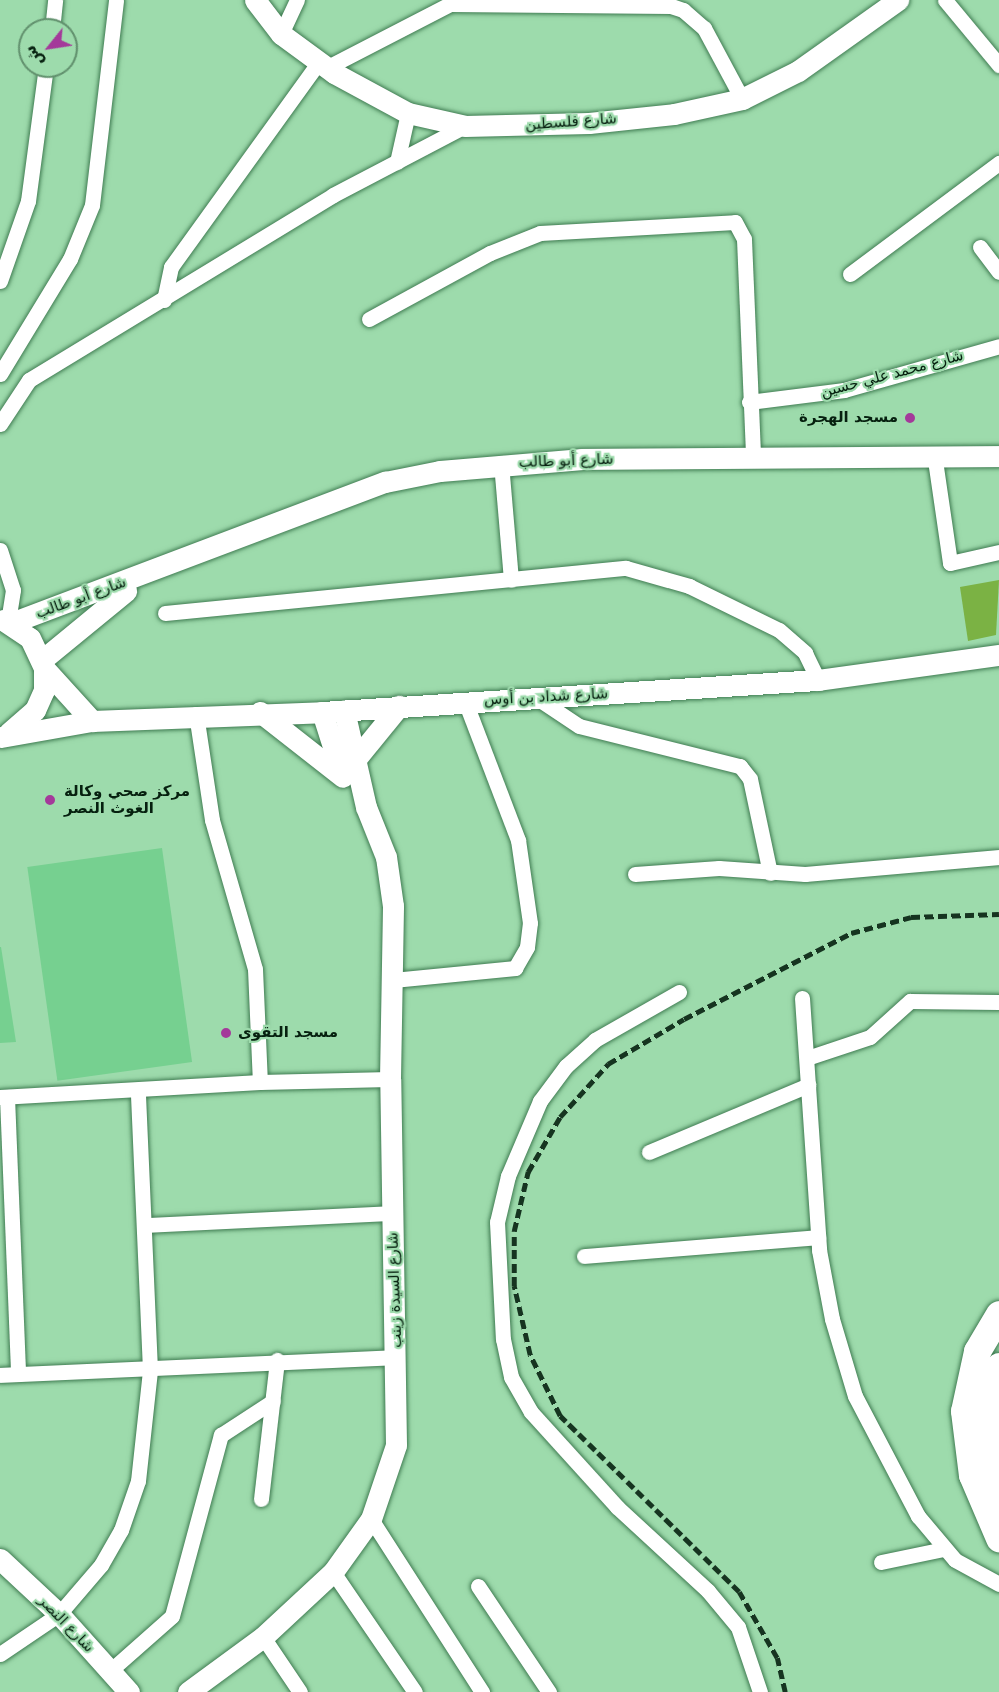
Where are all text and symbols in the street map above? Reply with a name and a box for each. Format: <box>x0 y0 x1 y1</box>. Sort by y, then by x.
north arrow <box>18 18 78 78</box>
text: ش <box>20 42 47 71</box>
street label: شارع فلسطين <box>525 110 617 134</box>
street label: شارع محمد علي حسين <box>819 346 965 402</box>
place label: مسجد الهجرة <box>799 409 898 427</box>
marker: مسجد الهجرة <box>903 411 917 425</box>
street label: شارع أبو طالب <box>518 450 614 472</box>
street label: شارع أبو طالب <box>33 573 129 623</box>
street label: شارع شداد بن أوس <box>483 685 609 709</box>
place label: مركز صحي وكالة الغوث النصر <box>64 782 190 817</box>
marker: مركز صحي وكالة الغوث النصر <box>41 791 59 809</box>
place label: مسجد التقوى <box>238 1024 338 1042</box>
marker: مسجد التقوى <box>219 1026 233 1040</box>
street label: شارع السيدة زينب <box>384 1232 406 1348</box>
street label: شارع النصر <box>34 1592 98 1656</box>

